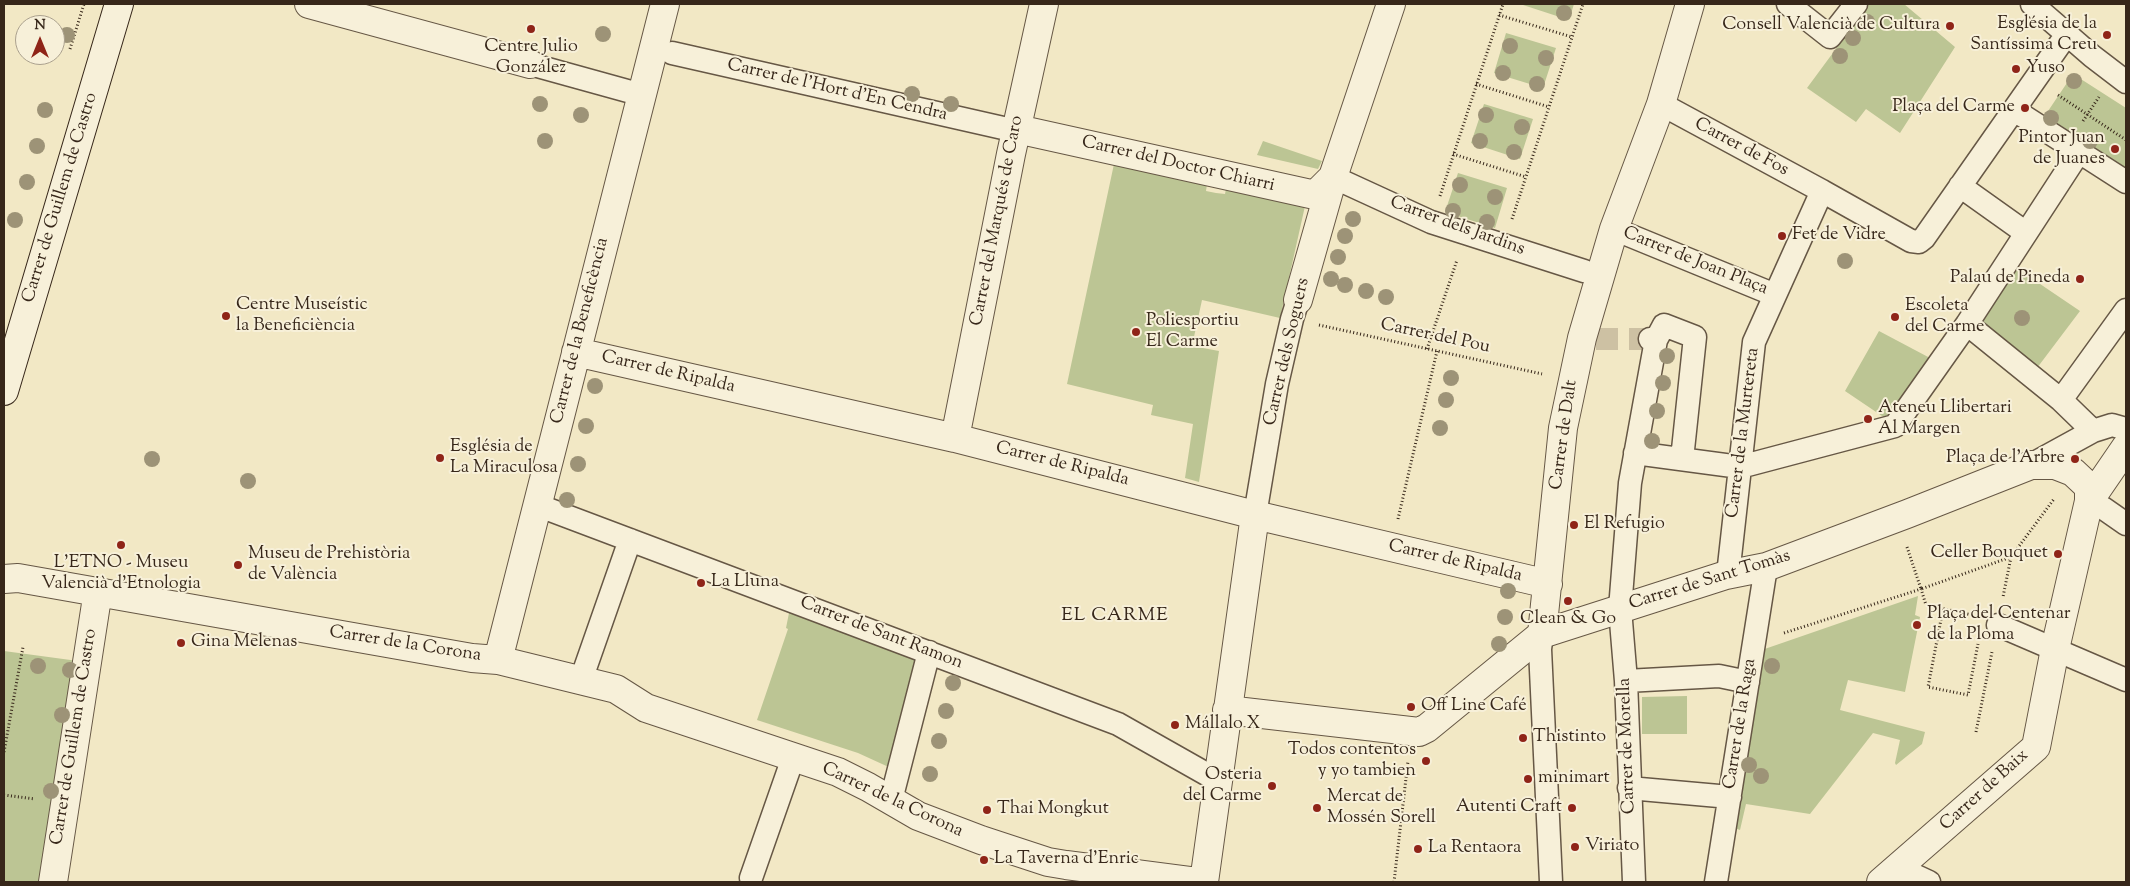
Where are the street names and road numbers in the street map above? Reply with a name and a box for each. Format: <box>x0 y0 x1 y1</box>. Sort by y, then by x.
street label: Carrer de l'Hort d'En Cendra <box>725 55 949 127</box>
street label: Carrer de Guillem de Castro <box>19 90 103 306</box>
street label: Carrer del Marqués de Caro <box>967 114 1029 328</box>
street label: Carrer de Fos <box>1690 114 1792 182</box>
street label: Carrer del Doctor Chiarri <box>1079 132 1277 198</box>
street label: Carrer dels Jardins <box>1387 193 1527 261</box>
street label: Carrer de Joan Plaça <box>1619 223 1771 301</box>
street label: Carrer de la Beneficència <box>547 236 615 426</box>
street label: Carrer dels Soguers <box>1261 276 1315 428</box>
street label: Carrer del Pou <box>1378 315 1492 359</box>
street label: Carrer de Ripalda <box>599 347 737 399</box>
street label: Carrer de la Murtereta <box>1723 347 1765 519</box>
street label: Carrer de Dalt <box>1547 379 1583 491</box>
street label: Carrer de Ripalda <box>993 438 1131 492</box>
street label: Carrer de Ripalda <box>1386 536 1524 588</box>
street label: Carrer de Sant Tomàs <box>1627 546 1793 616</box>
street label: Carrer de Sant Ramon <box>796 593 966 675</box>
street label: Carrer de la Corona <box>327 622 483 668</box>
street label: Carrer de Guillem de Castro <box>47 627 103 847</box>
street label: Carrer de la Raga <box>1720 657 1762 791</box>
street label: Carrer de Morella <box>1615 677 1641 815</box>
street label: Carrer de Baix <box>1936 746 2034 836</box>
street label: Carrer de la Corona <box>818 759 966 843</box>

